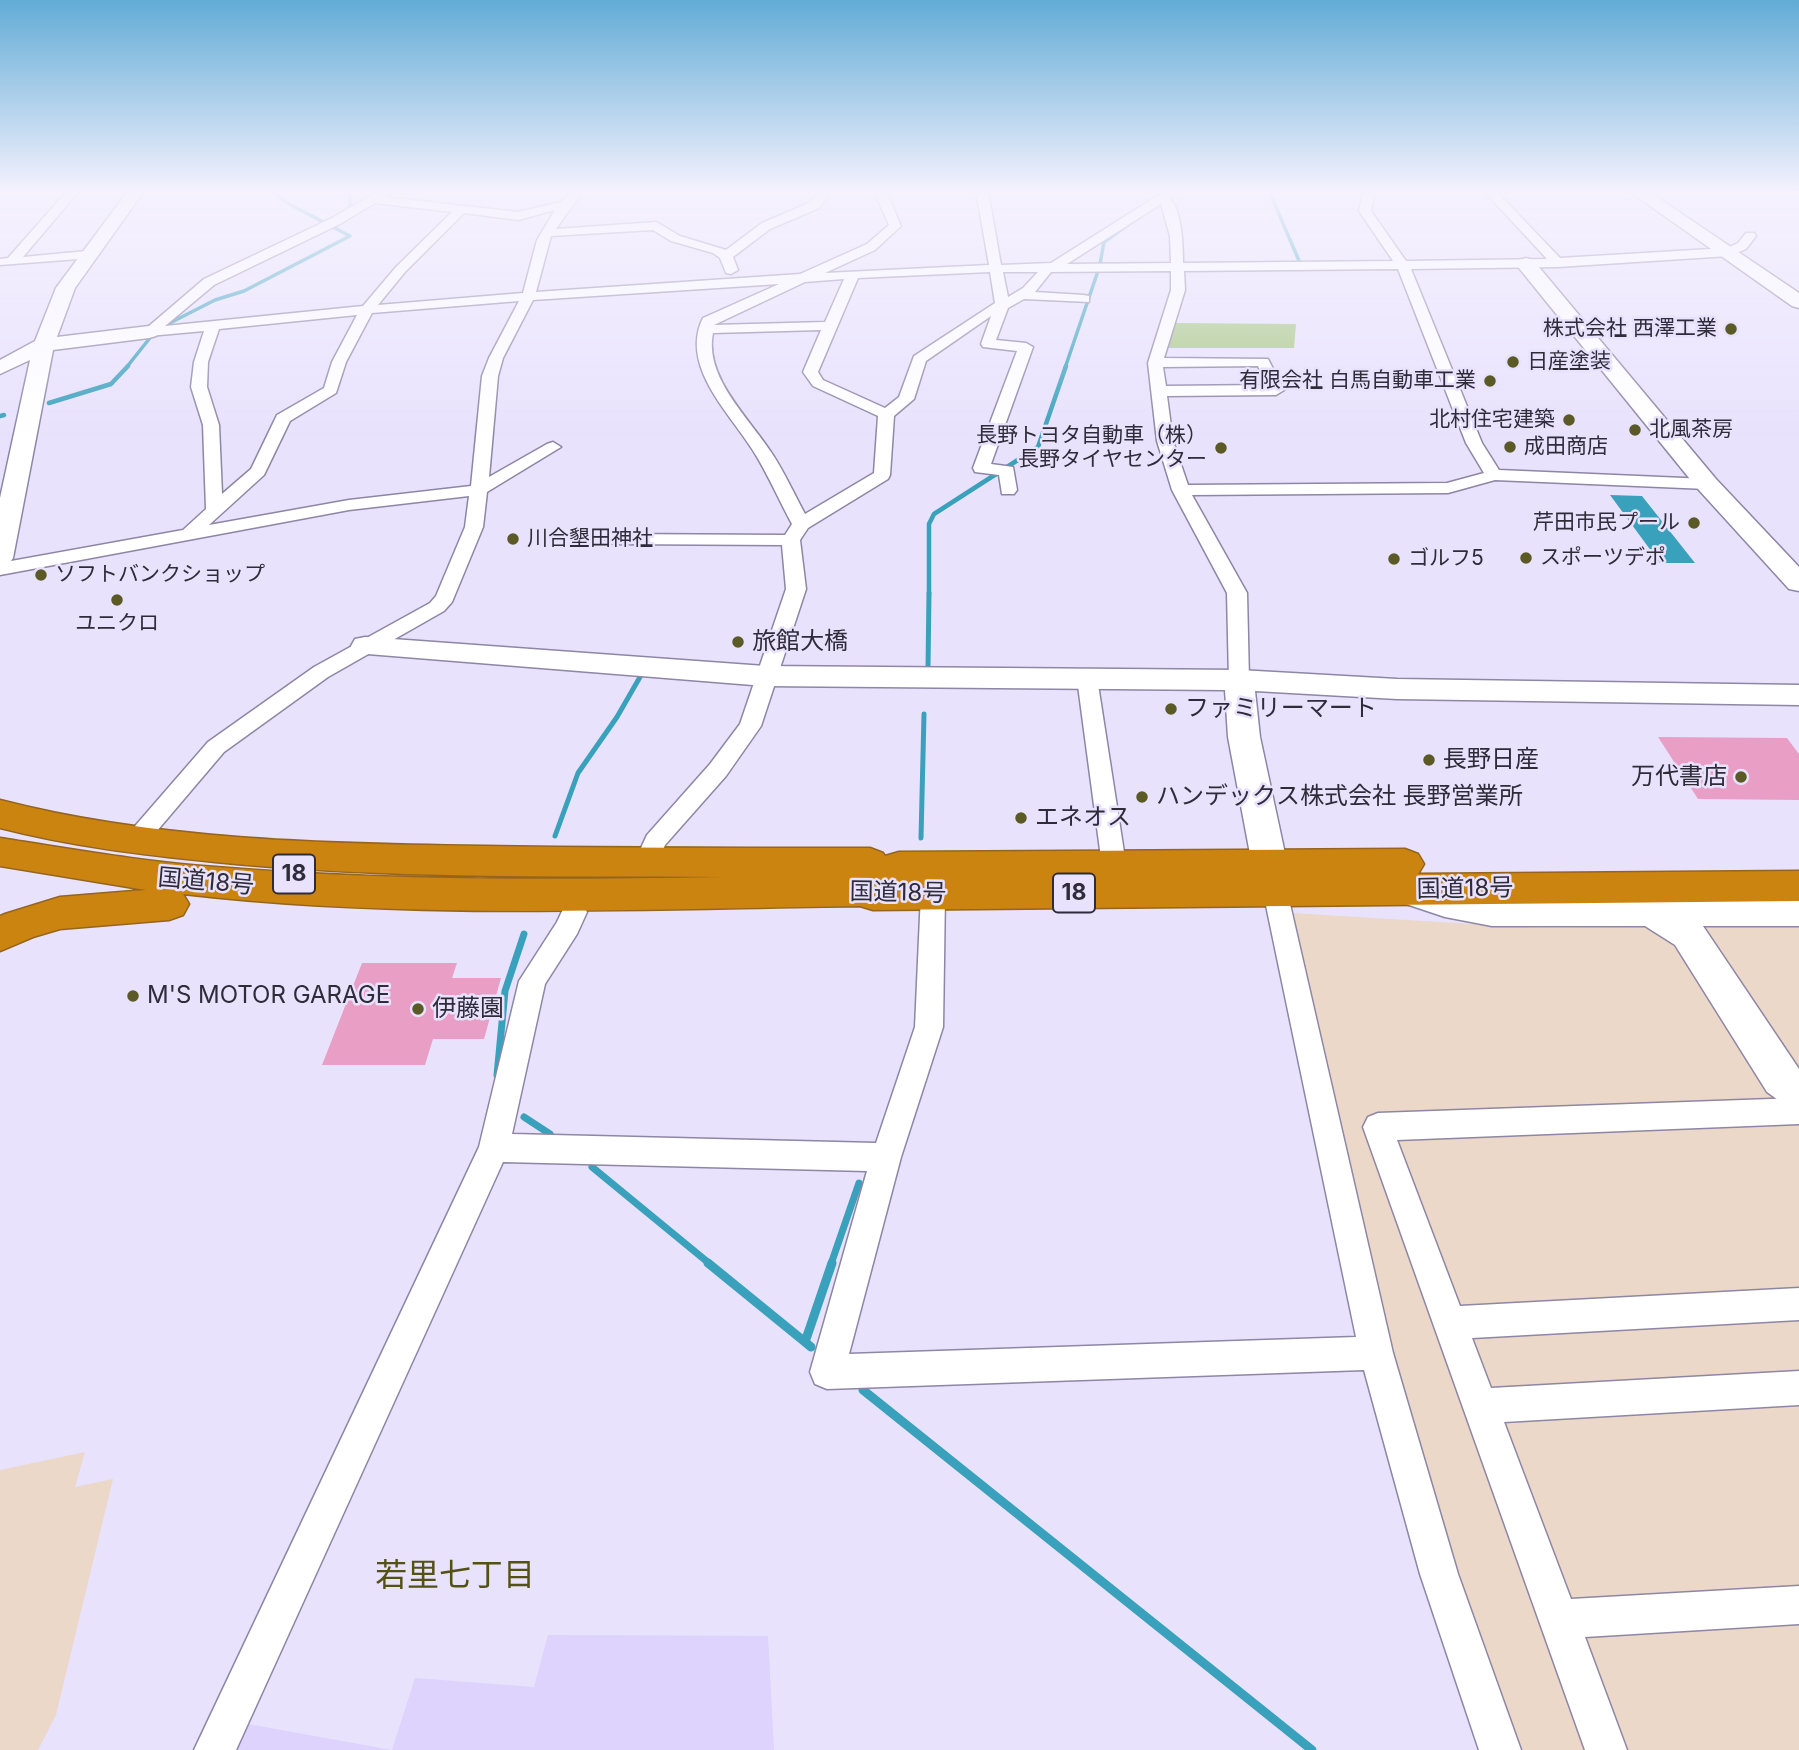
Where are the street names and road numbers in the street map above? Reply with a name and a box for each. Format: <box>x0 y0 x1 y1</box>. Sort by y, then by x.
road number: 18 <box>273 854 315 894</box>
street label: 国道18号 <box>157 863 255 901</box>
road number: 18 <box>1053 874 1095 912</box>
street label: 国道18号 <box>1416 874 1514 904</box>
street label: 国道18号 <box>849 878 947 908</box>

